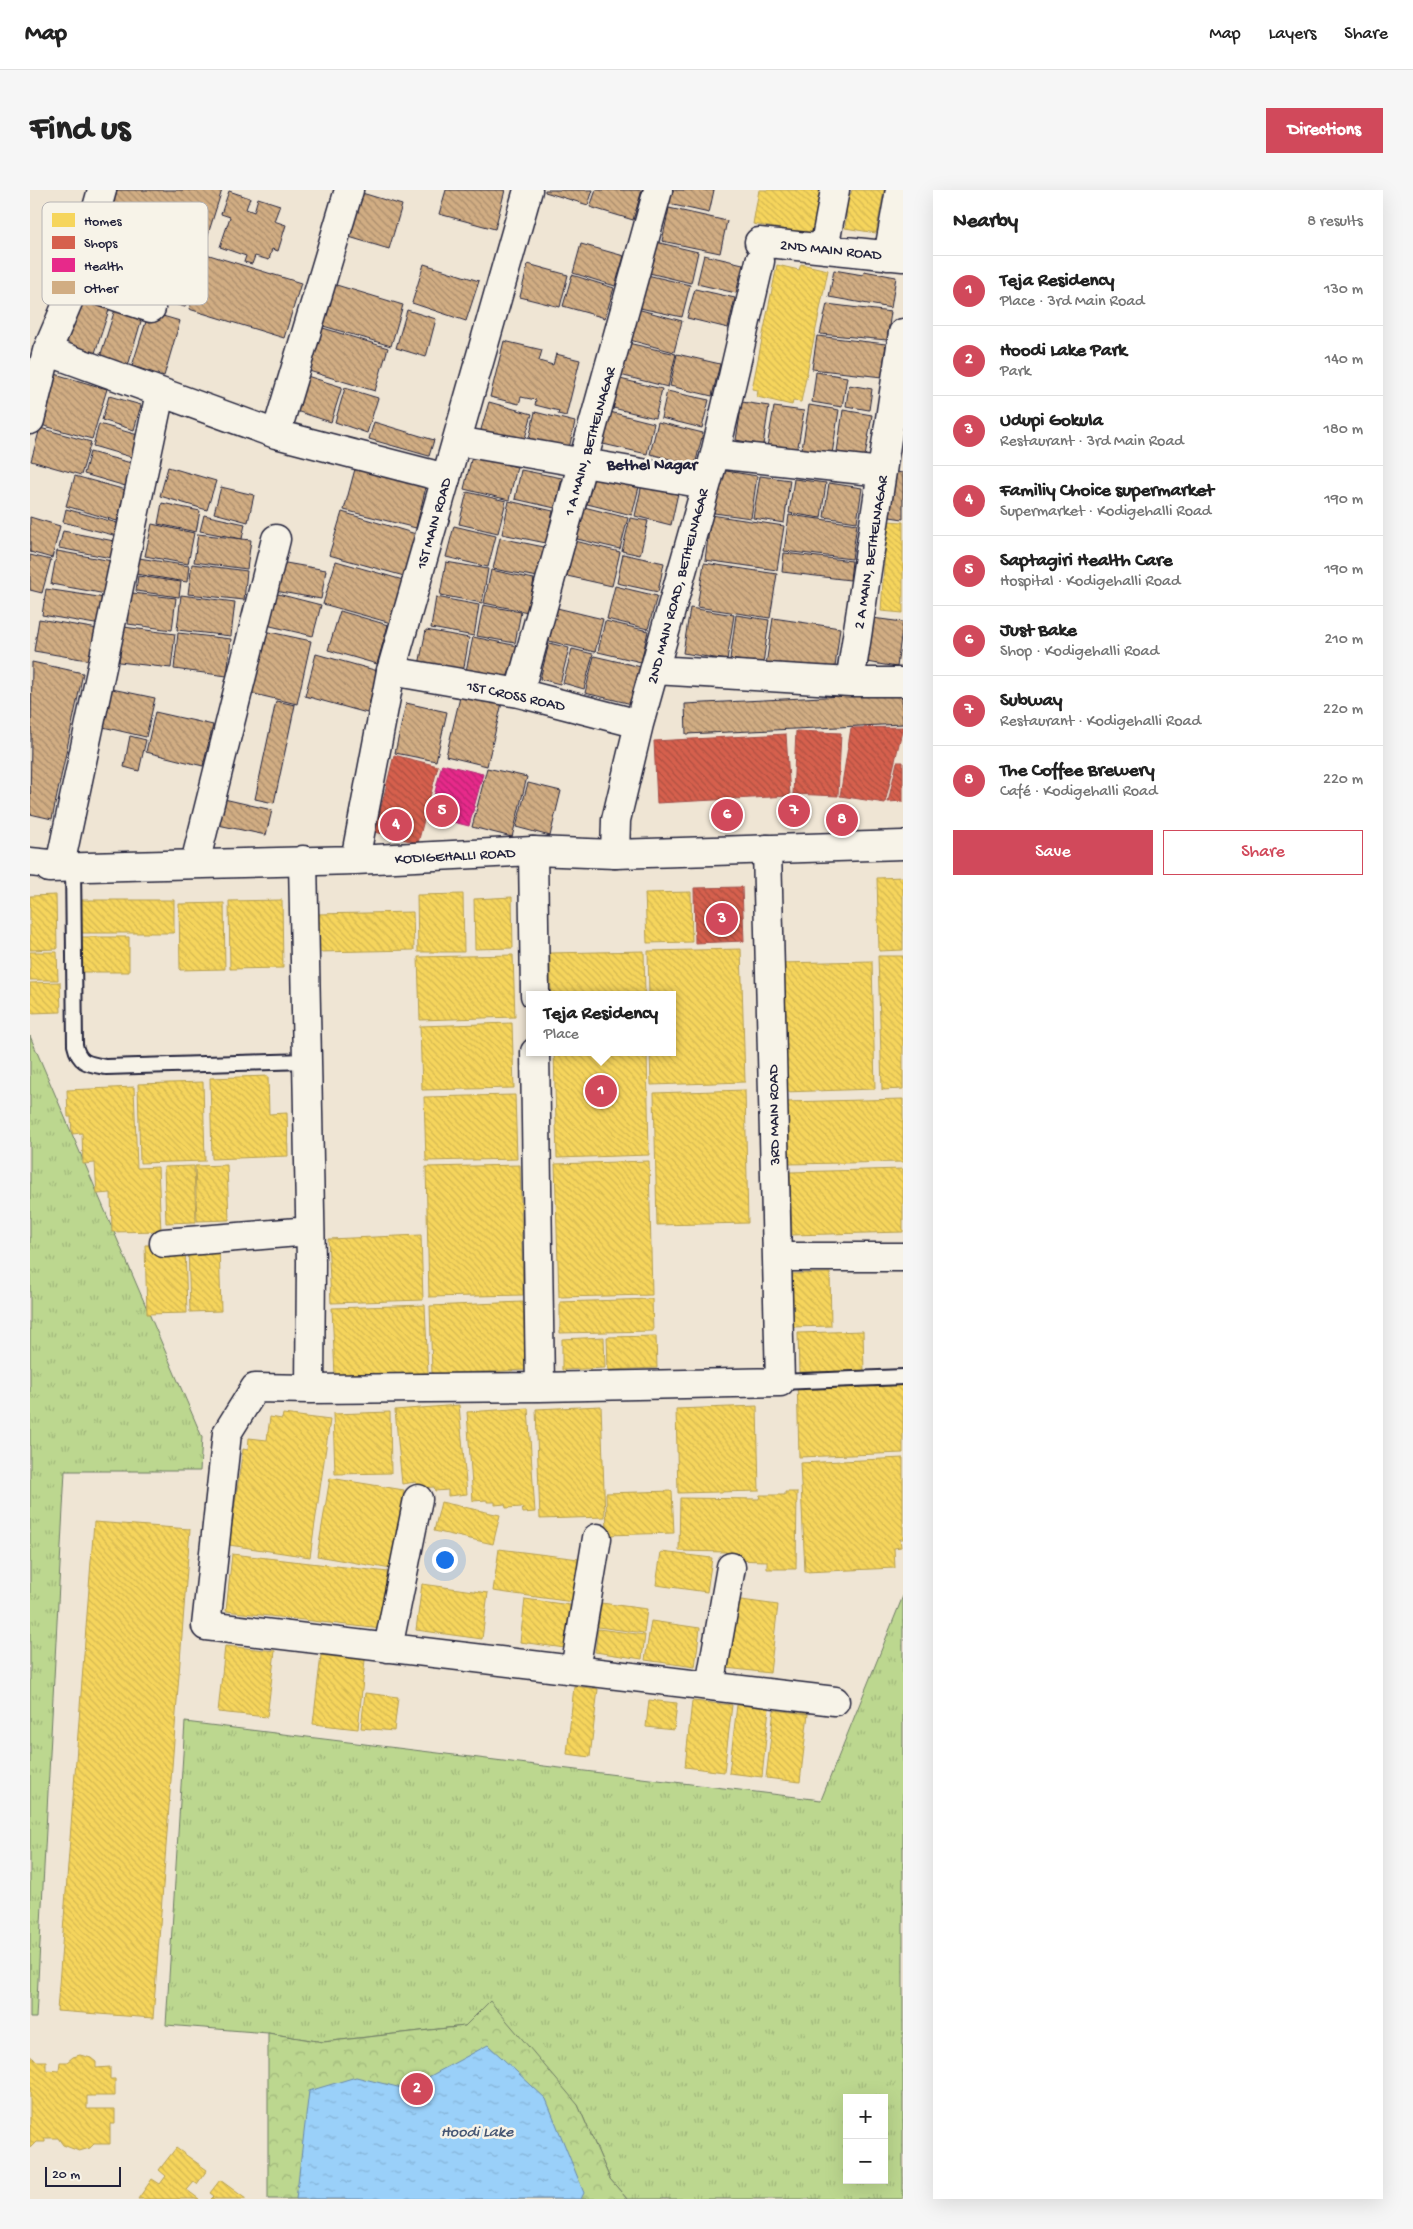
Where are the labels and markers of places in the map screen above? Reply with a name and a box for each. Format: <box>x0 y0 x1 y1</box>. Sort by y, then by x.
pin: 5 <box>426 792 458 830</box>
pin: 7 <box>778 792 810 830</box>
pin: 6 <box>711 796 743 834</box>
pin: 8 <box>826 801 858 839</box>
pin: 4 <box>380 806 412 844</box>
pin: 3 <box>706 900 738 938</box>
pin: 1 <box>585 1072 617 1110</box>
pin: 2 <box>401 2070 433 2108</box>

